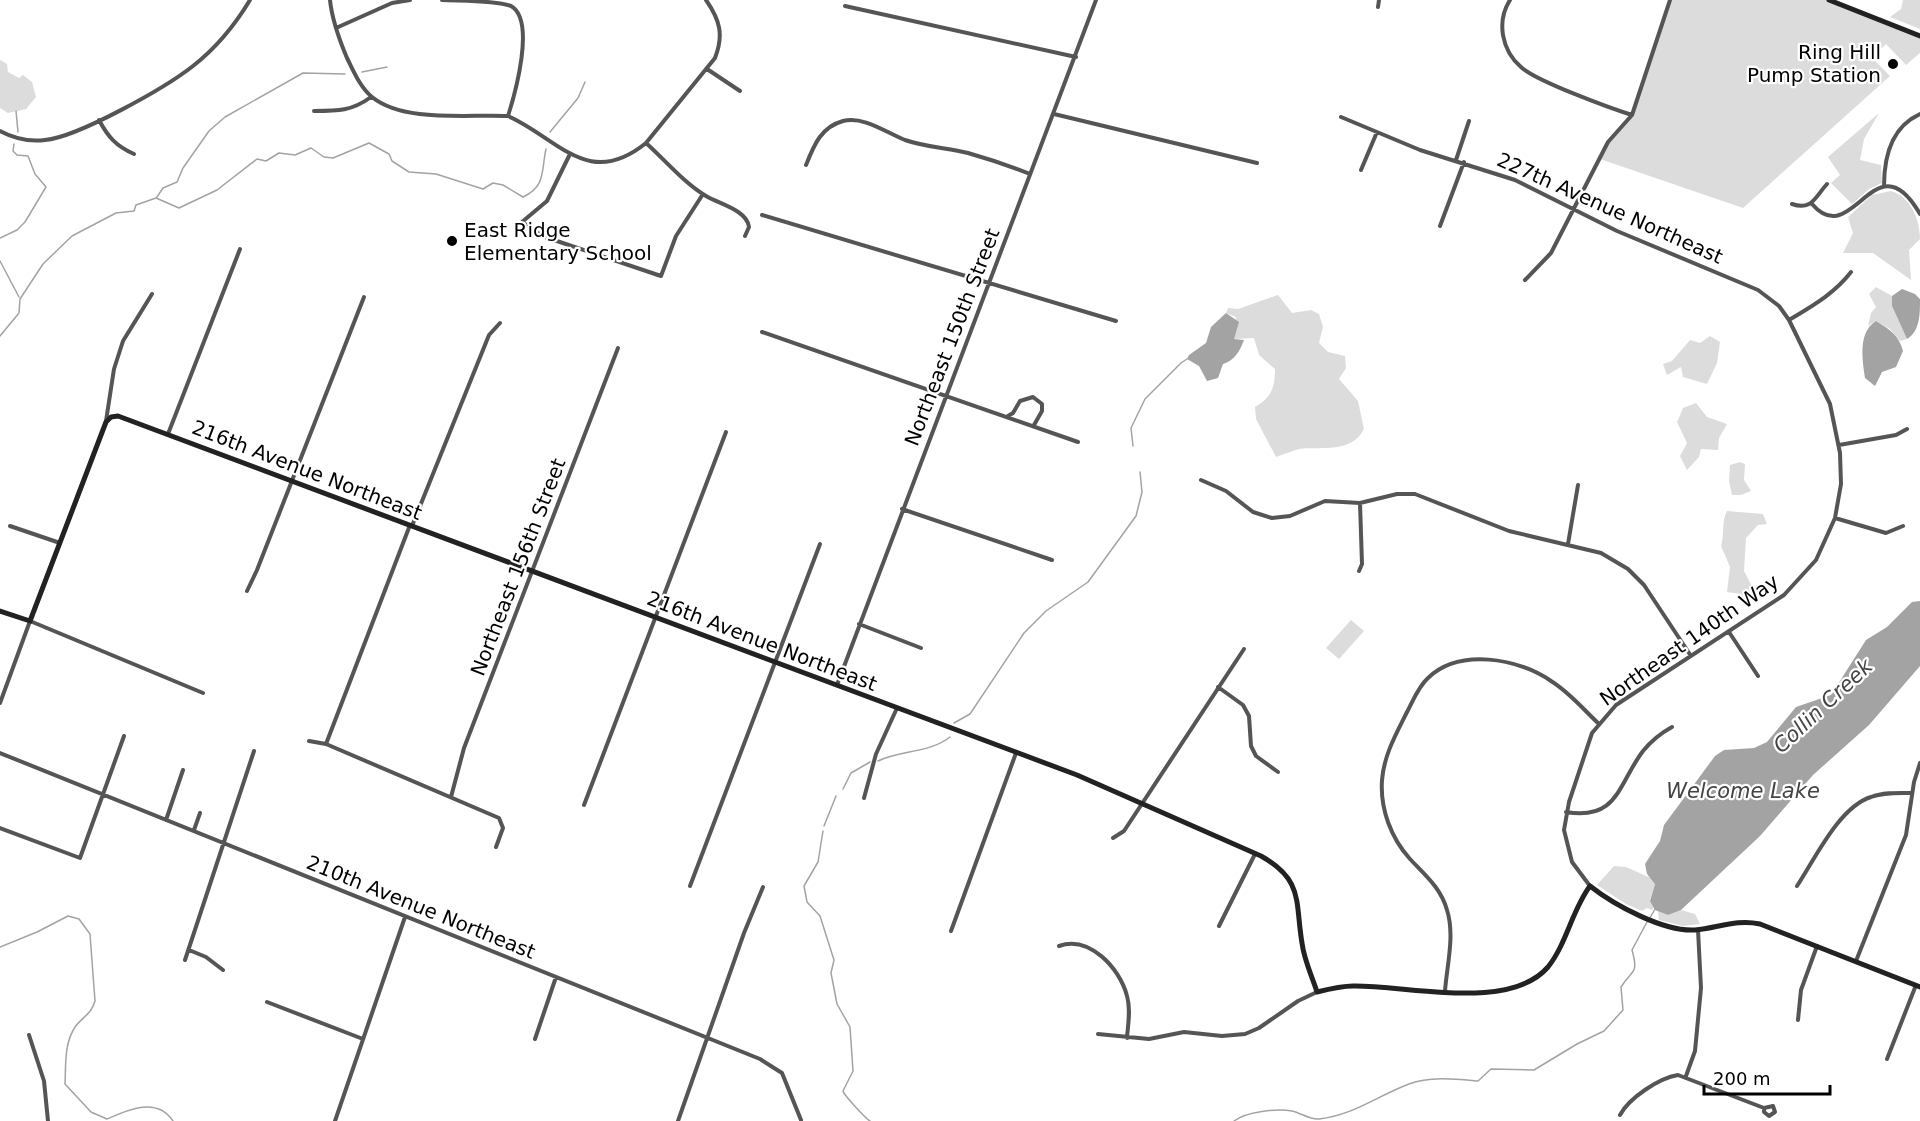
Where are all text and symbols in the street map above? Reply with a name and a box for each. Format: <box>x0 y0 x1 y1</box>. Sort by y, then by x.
place label: Ring Hill Pump Station <box>1747 40 1881 87</box>
marker: Ring Hill Pump Station <box>1886 57 1900 71</box>
street label: 227th Avenue Northeast <box>1493 147 1727 269</box>
place label: East Ridge Elementary School <box>464 218 652 265</box>
street label: Northeast 150th Street <box>899 225 1005 449</box>
marker: East Ridge Elementary School <box>445 234 459 248</box>
street label: 216th Avenue Northeast <box>189 415 426 525</box>
street label: Northeast 156th Street <box>465 455 571 679</box>
street label: Northeast 140th Way <box>1595 569 1783 711</box>
street label: 216th Avenue Northeast <box>644 586 881 696</box>
water label: Collin Creek <box>1769 654 1878 758</box>
water label: Welcome Lake <box>1666 779 1820 803</box>
street label: 210th Avenue Northeast <box>303 850 539 964</box>
scale bar <box>1704 1058 1830 1096</box>
text: 200 m <box>1713 1068 1771 1089</box>

